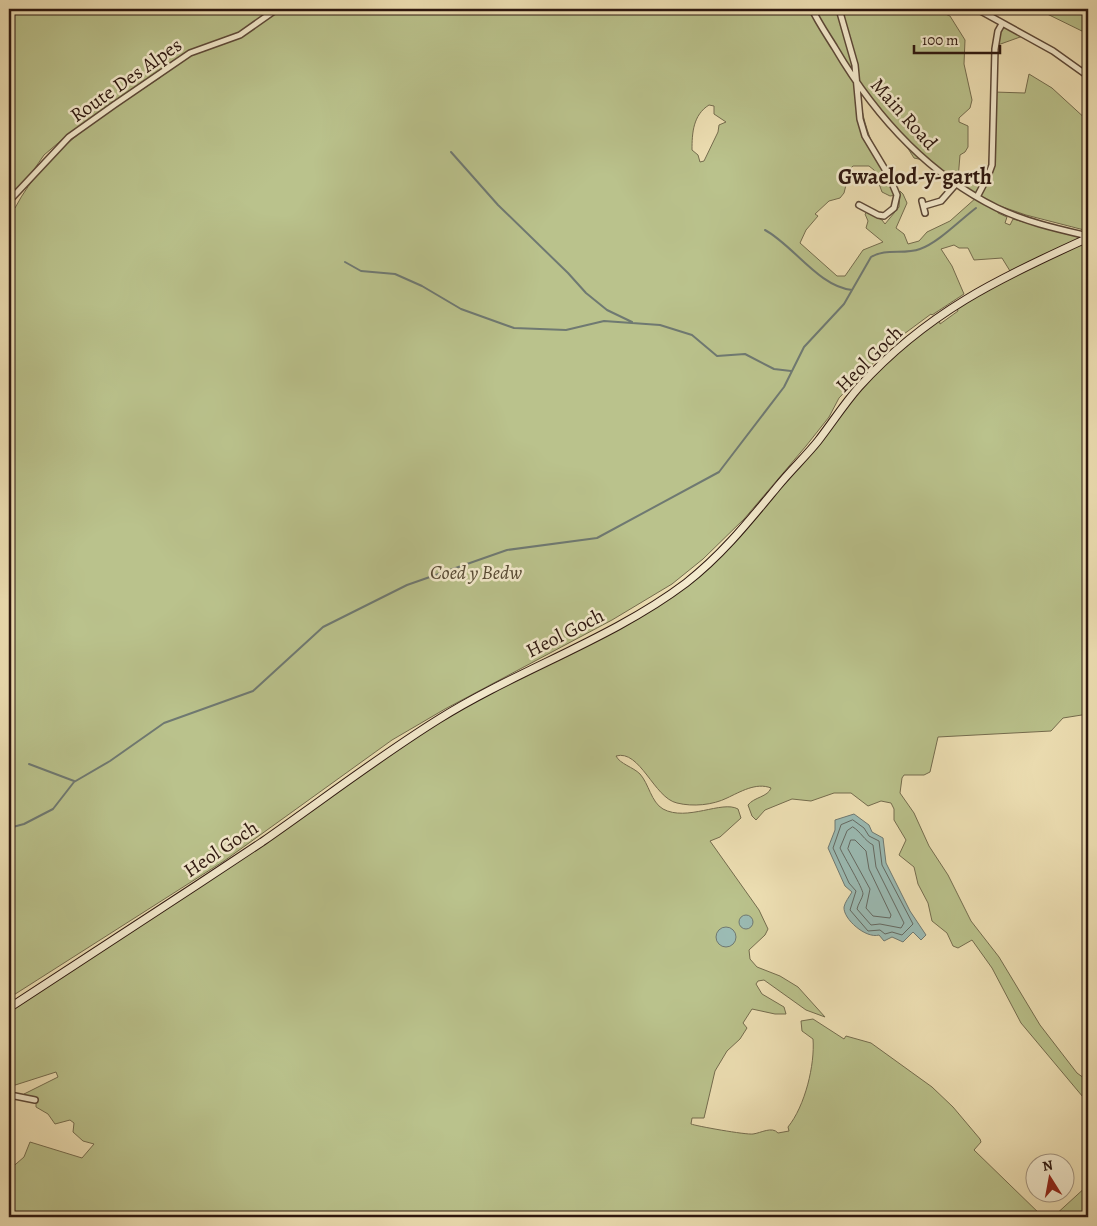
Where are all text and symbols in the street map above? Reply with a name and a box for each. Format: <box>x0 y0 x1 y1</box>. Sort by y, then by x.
scale bar <box>914 22 1001 54</box>
text: 100 m <box>922 30 959 50</box>
street label: Route Des Alpes <box>65 31 187 129</box>
street label: Main Road <box>864 72 944 156</box>
district label: Gwaelod-y-garth <box>838 162 992 192</box>
street label: Heol Goch <box>830 319 909 398</box>
park label: Coed y Bedw <box>430 559 522 586</box>
street label: Heol Goch <box>521 602 609 664</box>
street label: Heol Goch <box>178 814 264 884</box>
north arrow <box>1024 1154 1074 1204</box>
text: N <box>1041 1155 1054 1176</box>

